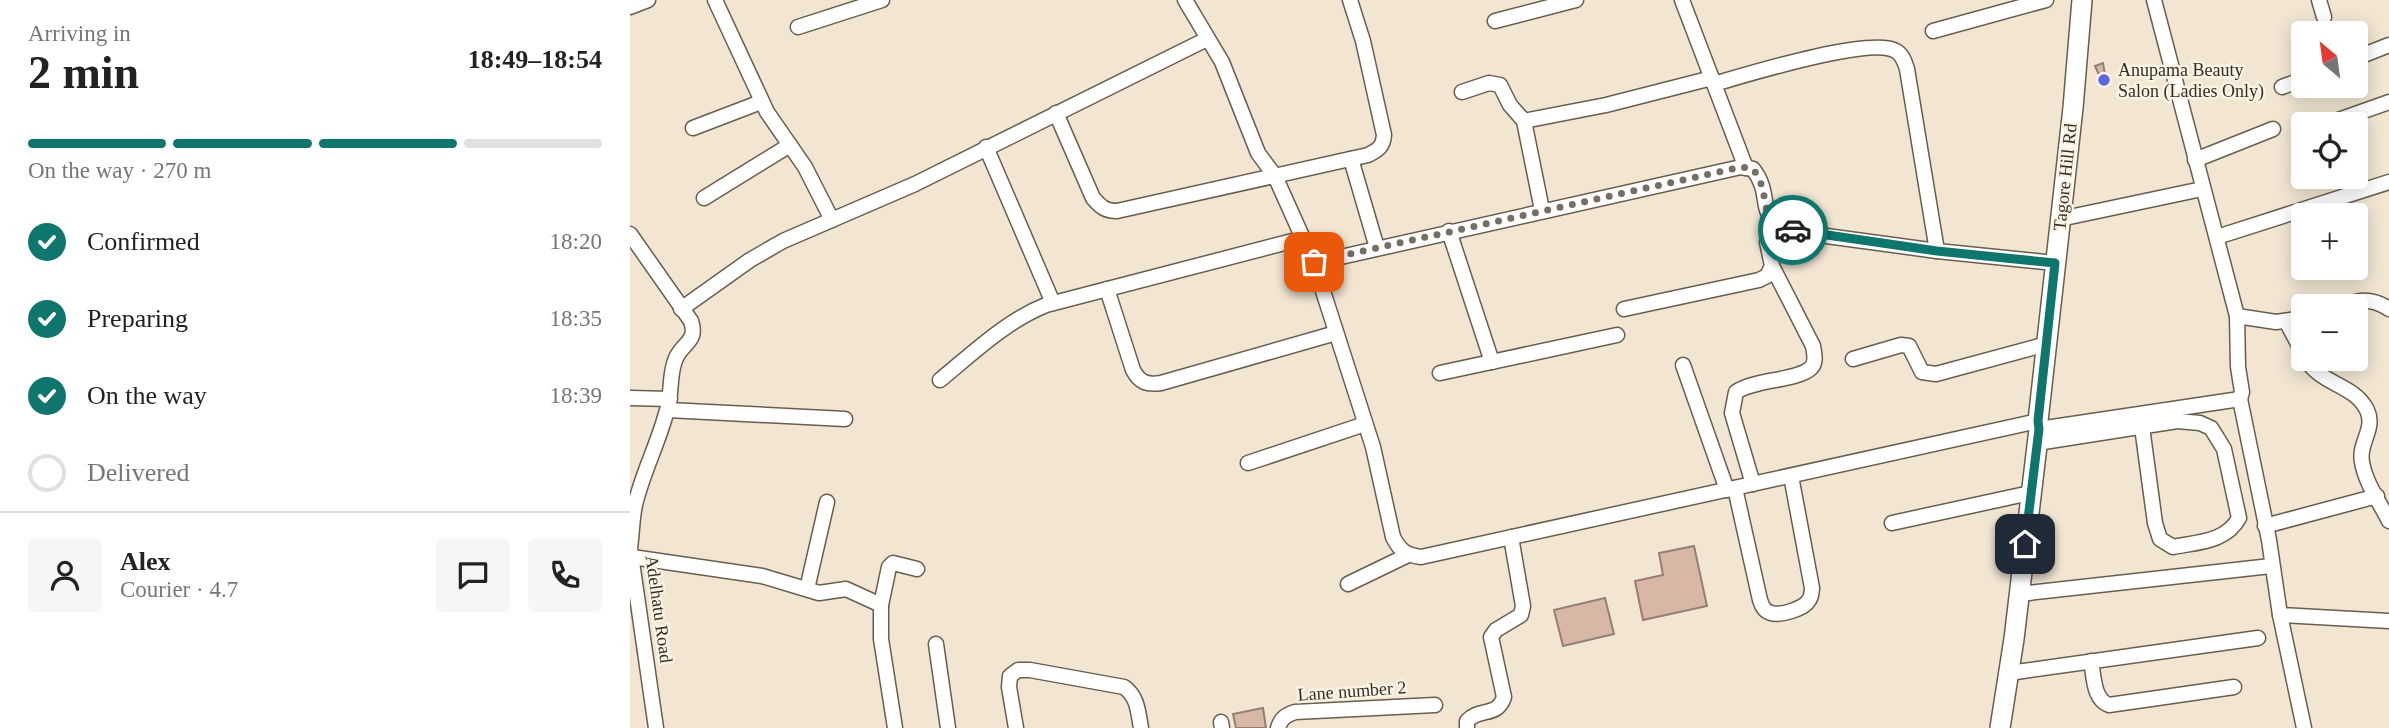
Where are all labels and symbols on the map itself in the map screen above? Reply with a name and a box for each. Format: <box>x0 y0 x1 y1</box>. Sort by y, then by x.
north arrow <box>2291 21 2368 98</box>
place label: Anupama Beauty Salon (Ladies Only) <box>2118 60 2264 102</box>
marker: Anupama Beauty Salon (Ladies Only) <box>2096 72 2112 88</box>
street label: Tagore Hill Rd <box>2049 122 2081 232</box>
courier <box>1758 195 1828 265</box>
pin <box>1284 232 1344 292</box>
pin <box>1995 514 2055 574</box>
street label: Adelhatu Road <box>642 554 676 664</box>
street label: Lane number 2 <box>1297 677 1407 705</box>

